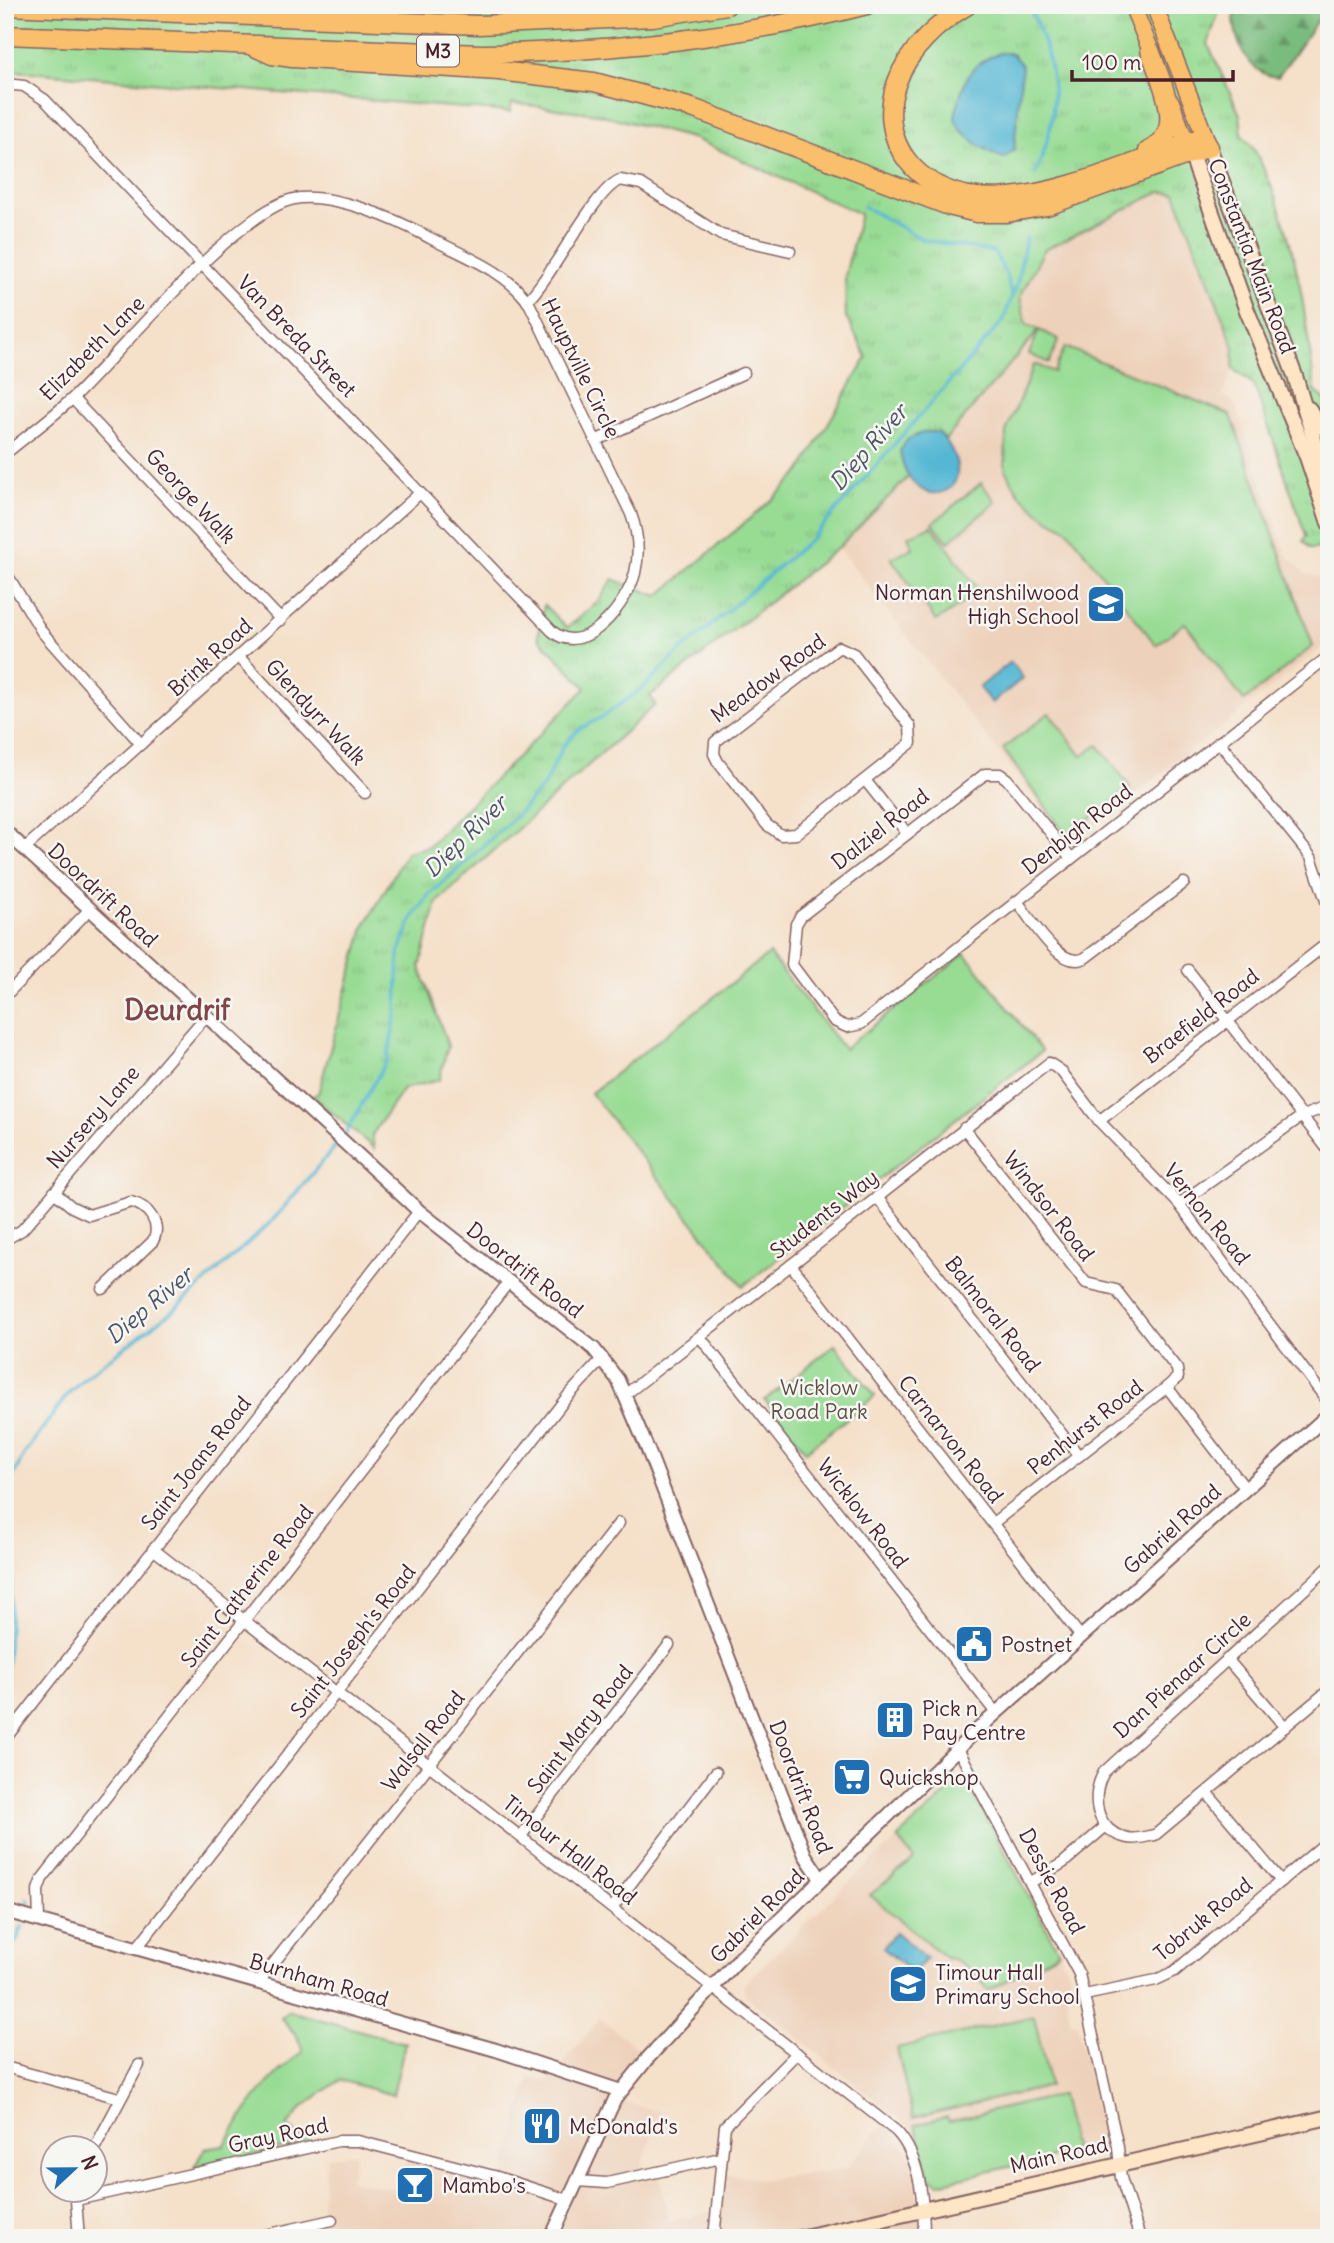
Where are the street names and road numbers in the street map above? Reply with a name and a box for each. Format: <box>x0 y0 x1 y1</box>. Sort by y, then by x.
road number: M3 <box>417 36 459 66</box>
street label: Constantia Main Road <box>1202 155 1302 357</box>
street label: Van Breda Street <box>232 269 362 403</box>
street label: Elizabeth Lane <box>34 290 150 406</box>
street label: Hauptville Circle <box>535 294 627 442</box>
street label: George Walk <box>140 443 242 549</box>
street label: Brink Road <box>162 612 258 702</box>
street label: Meadow Road <box>705 627 831 729</box>
street label: Glendyrr Walk <box>260 653 372 771</box>
street label: Denbigh Road <box>1016 777 1138 881</box>
street label: Dalziel Road <box>826 782 934 876</box>
street label: Doordrift Road <box>42 837 164 953</box>
street label: Braefield Road <box>1138 962 1264 1070</box>
street label: Nursery Lane <box>41 1060 145 1174</box>
street label: Windsor Road <box>998 1145 1100 1267</box>
street label: Vernon Road <box>1158 1158 1256 1270</box>
street label: Students Way <box>764 1163 884 1265</box>
street label: Doordrift Road <box>461 1216 589 1324</box>
street label: Balmoral Road <box>939 1251 1047 1377</box>
street label: Carnarvon Road <box>893 1369 1009 1509</box>
street label: Penhurst Road <box>1022 1374 1148 1480</box>
street label: Saint Joans Road <box>135 1391 257 1535</box>
street label: Wicklow Road <box>812 1453 914 1573</box>
street label: Gabriel Road <box>1118 1478 1226 1580</box>
street label: Saint Catherine Road <box>175 1499 319 1673</box>
street label: Saint Joseph's Road <box>285 1559 421 1723</box>
street label: Dan Pienaar Circle <box>1108 1606 1256 1744</box>
street label: Saint Mary Road <box>521 1659 639 1799</box>
street label: Walsall Road <box>375 1685 471 1797</box>
street label: Doordrift Road <box>763 1717 839 1857</box>
street label: Timour Hall Road <box>498 1789 642 1911</box>
street label: Dessie Road <box>1013 1824 1091 1938</box>
street label: Gabriel Road <box>704 1863 810 1969</box>
street label: Tobruk Road <box>1148 1871 1258 1967</box>
street label: Burnham Road <box>246 1947 392 2013</box>
street label: Gray Road <box>226 2111 330 2159</box>
street label: Main Road <box>1007 2131 1111 2179</box>

